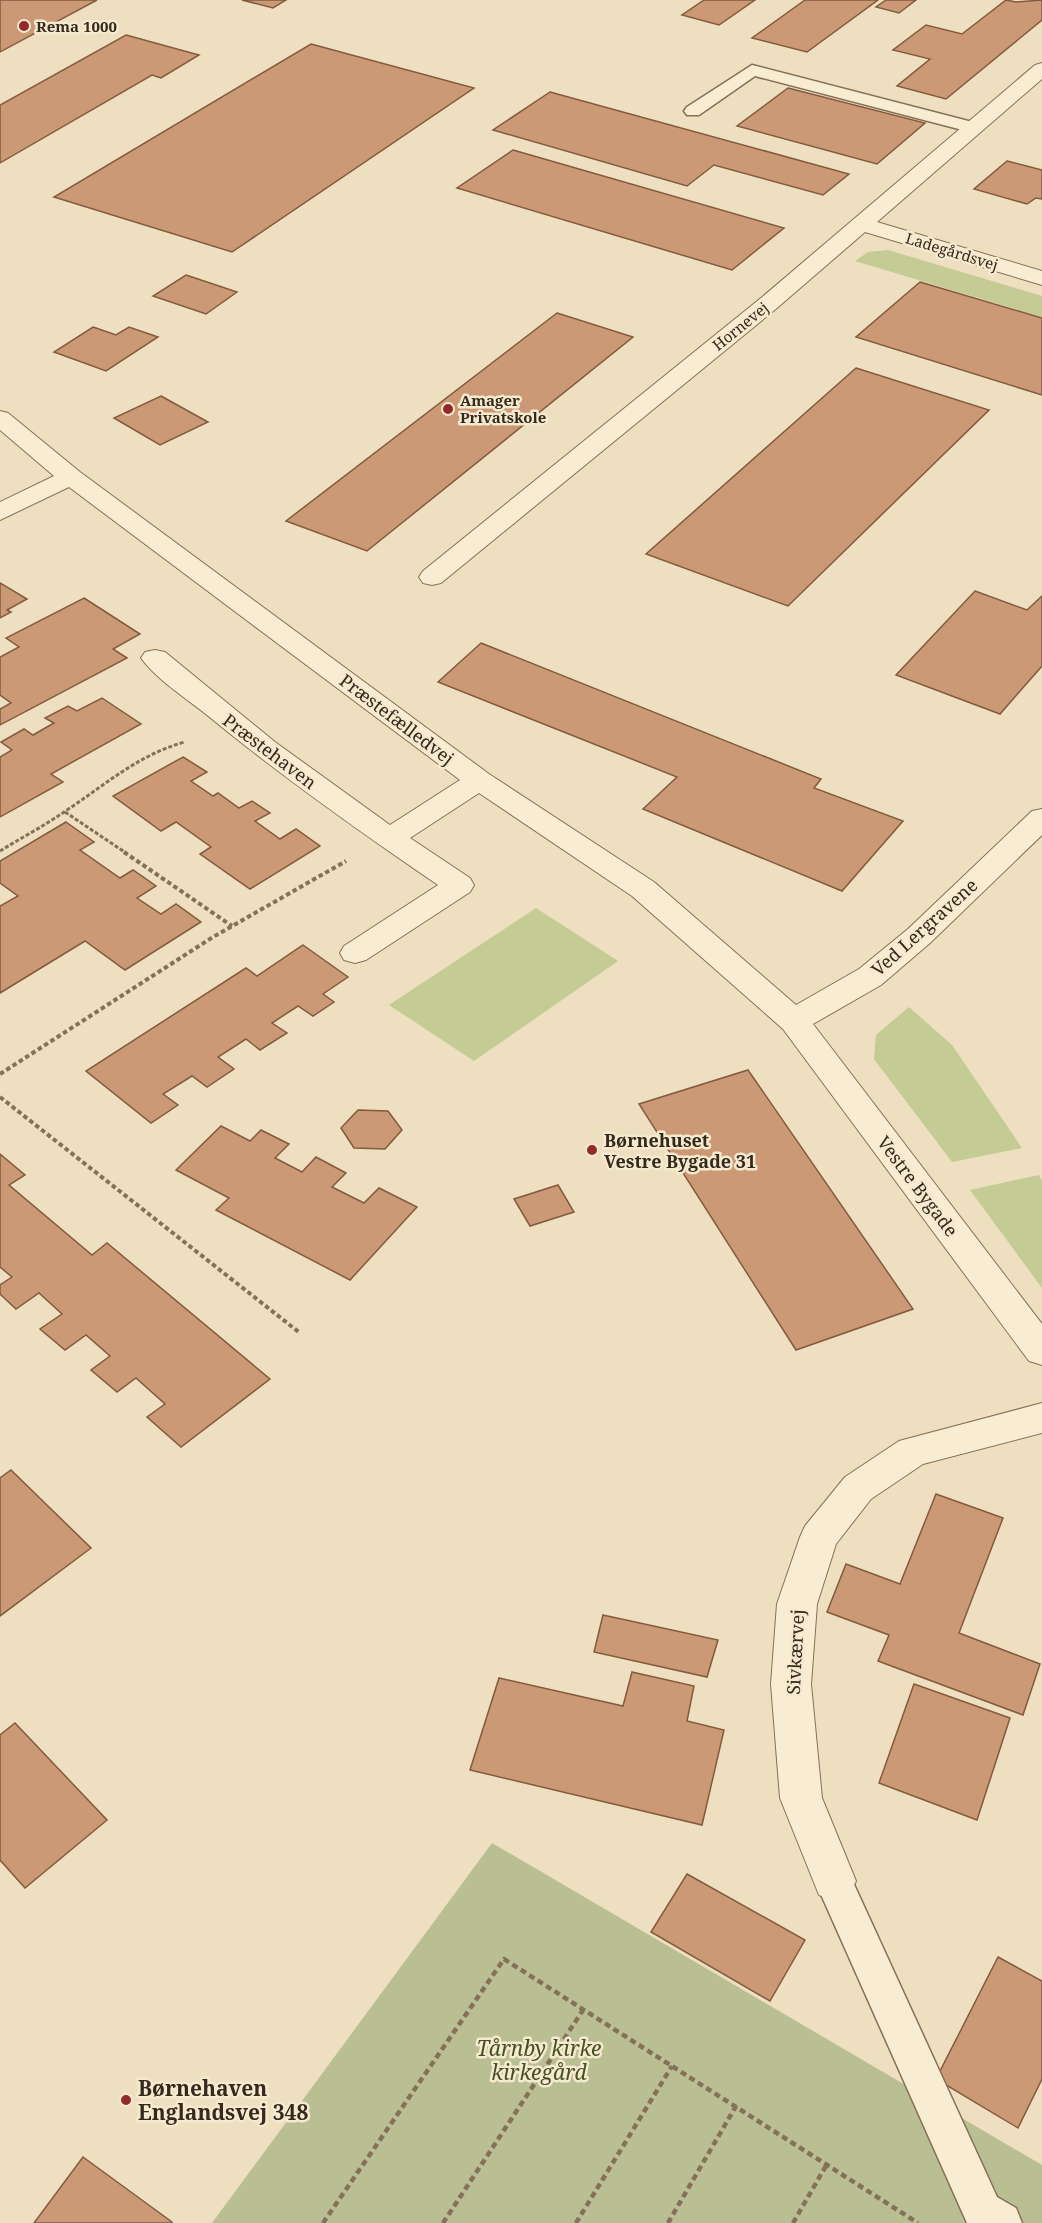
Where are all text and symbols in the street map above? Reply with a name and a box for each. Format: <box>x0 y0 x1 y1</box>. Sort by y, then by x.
place label: Rema 1000 <box>36 16 117 36</box>
marker: Rema 1000 <box>17 19 31 33</box>
street label: Ladegårdsvej <box>903 227 1001 275</box>
street label: Hornevej <box>708 297 772 355</box>
place label: Amager Privatskole <box>460 390 546 427</box>
marker: Amager Privatskole <box>441 402 455 416</box>
street label: Præstefælledvej <box>335 668 459 770</box>
street label: Præstehaven <box>218 708 322 794</box>
street label: Ved Lergravene <box>866 873 982 981</box>
place label: Børnehuset Vestre Bygade 31 <box>604 1128 756 1173</box>
street label: Vestre Bygade <box>872 1131 964 1241</box>
marker: Børnehuset Vestre Bygade 31 <box>585 1143 599 1157</box>
street label: Sivkærvej <box>781 1609 809 1695</box>
park label: Tårnby kirke kirkegård <box>477 2034 601 2086</box>
place label: Børnehaven Englandsvej 348 <box>138 2074 308 2126</box>
marker: Børnehaven Englandsvej 348 <box>119 2093 133 2107</box>

